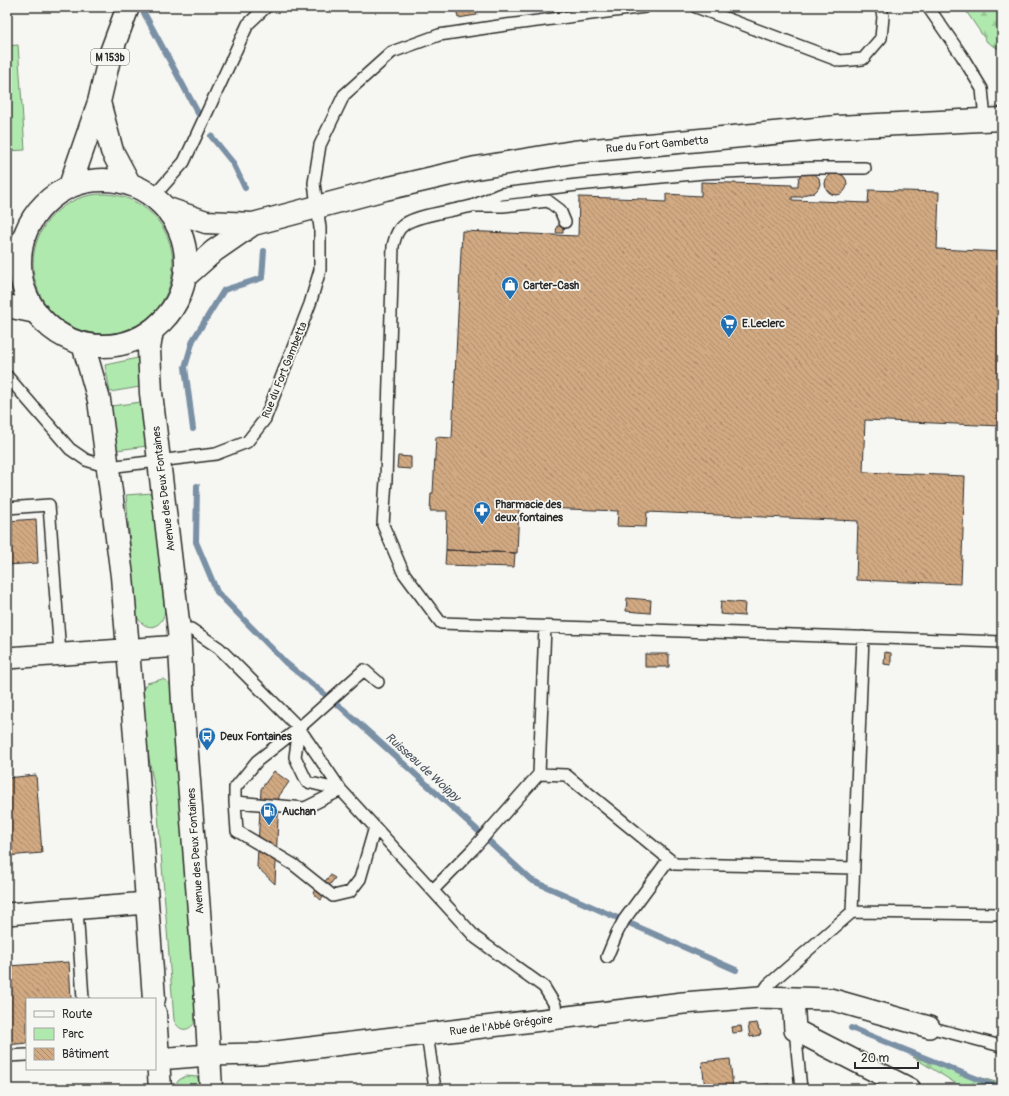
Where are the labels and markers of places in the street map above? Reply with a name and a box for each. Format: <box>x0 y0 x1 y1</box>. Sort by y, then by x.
shop icon: Carter-Cash <box>500 275 520 300</box>
place label: Carter-Cash <box>523 279 579 292</box>
supermarket icon: E.Leclerc <box>719 313 739 338</box>
place label: E.Leclerc <box>742 317 785 330</box>
place label: Pharmacie des deux fontaines <box>495 498 563 524</box>
pharmacy icon: Pharmacie des deux fontaines <box>472 500 492 525</box>
bus stop icon: Deux Fontaines <box>197 726 217 751</box>
place label: Deux Fontaines <box>220 730 292 743</box>
fuel station icon: Auchan <box>259 801 279 826</box>
place label: Auchan <box>282 805 316 818</box>

